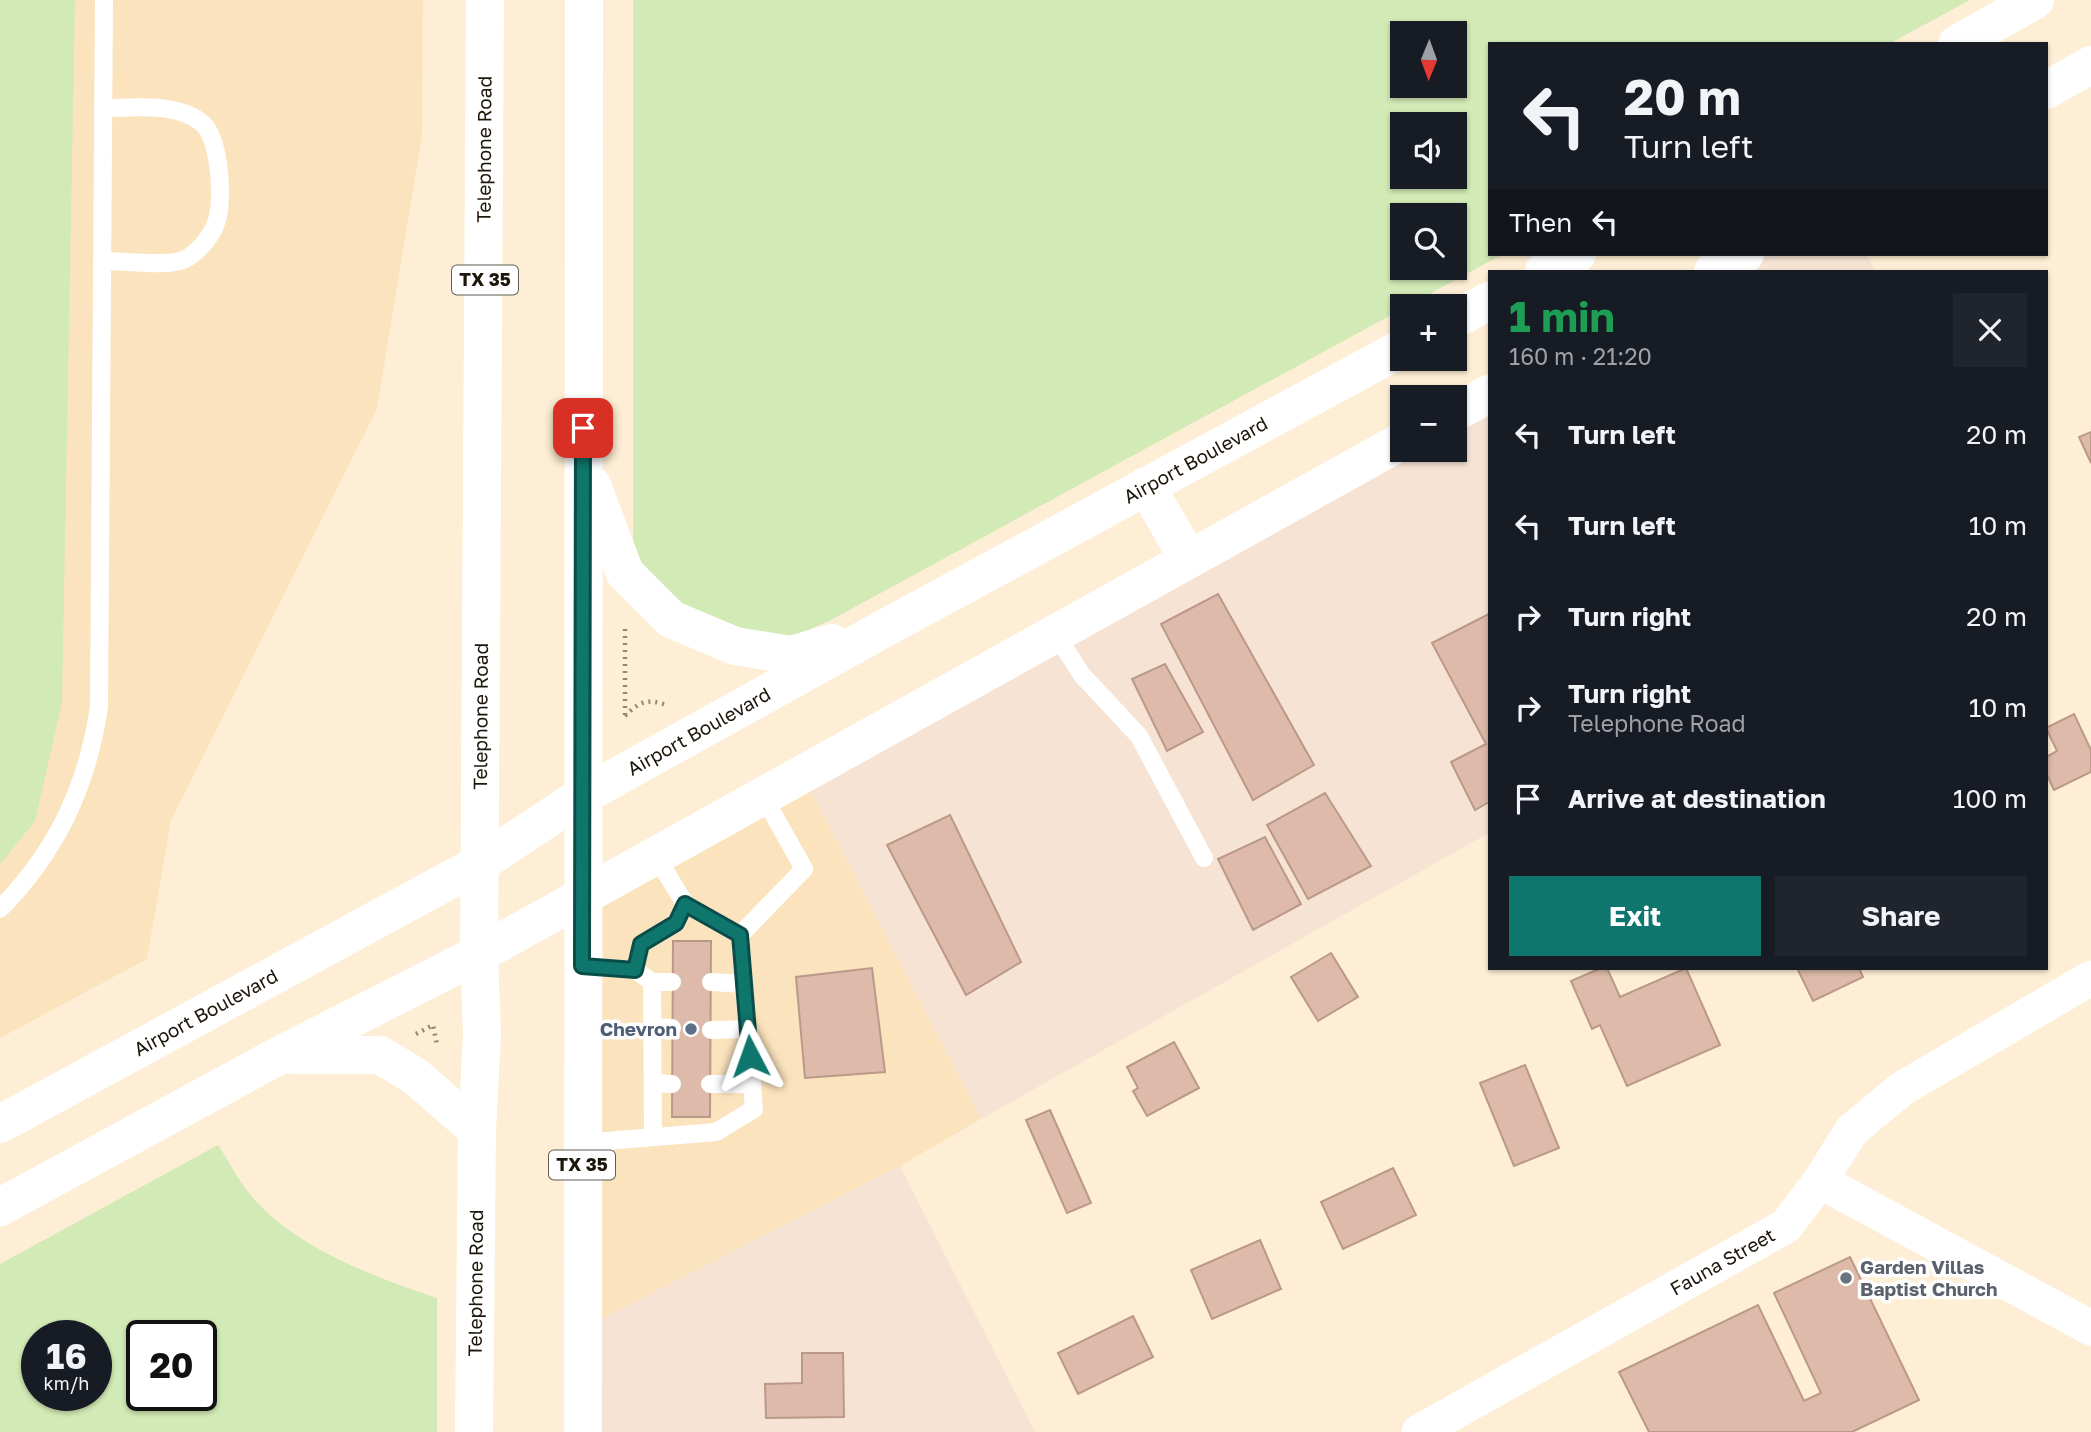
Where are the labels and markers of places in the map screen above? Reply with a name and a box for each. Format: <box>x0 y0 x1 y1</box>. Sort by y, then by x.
pin <box>553 398 613 458</box>
place label: Chevron <box>600 1017 677 1040</box>
marker: Chevron <box>683 1021 699 1037</box>
place label: Garden Villas Baptist Church <box>1860 1255 1998 1300</box>
marker: Garden Villas Baptist Church <box>1838 1270 1854 1286</box>

